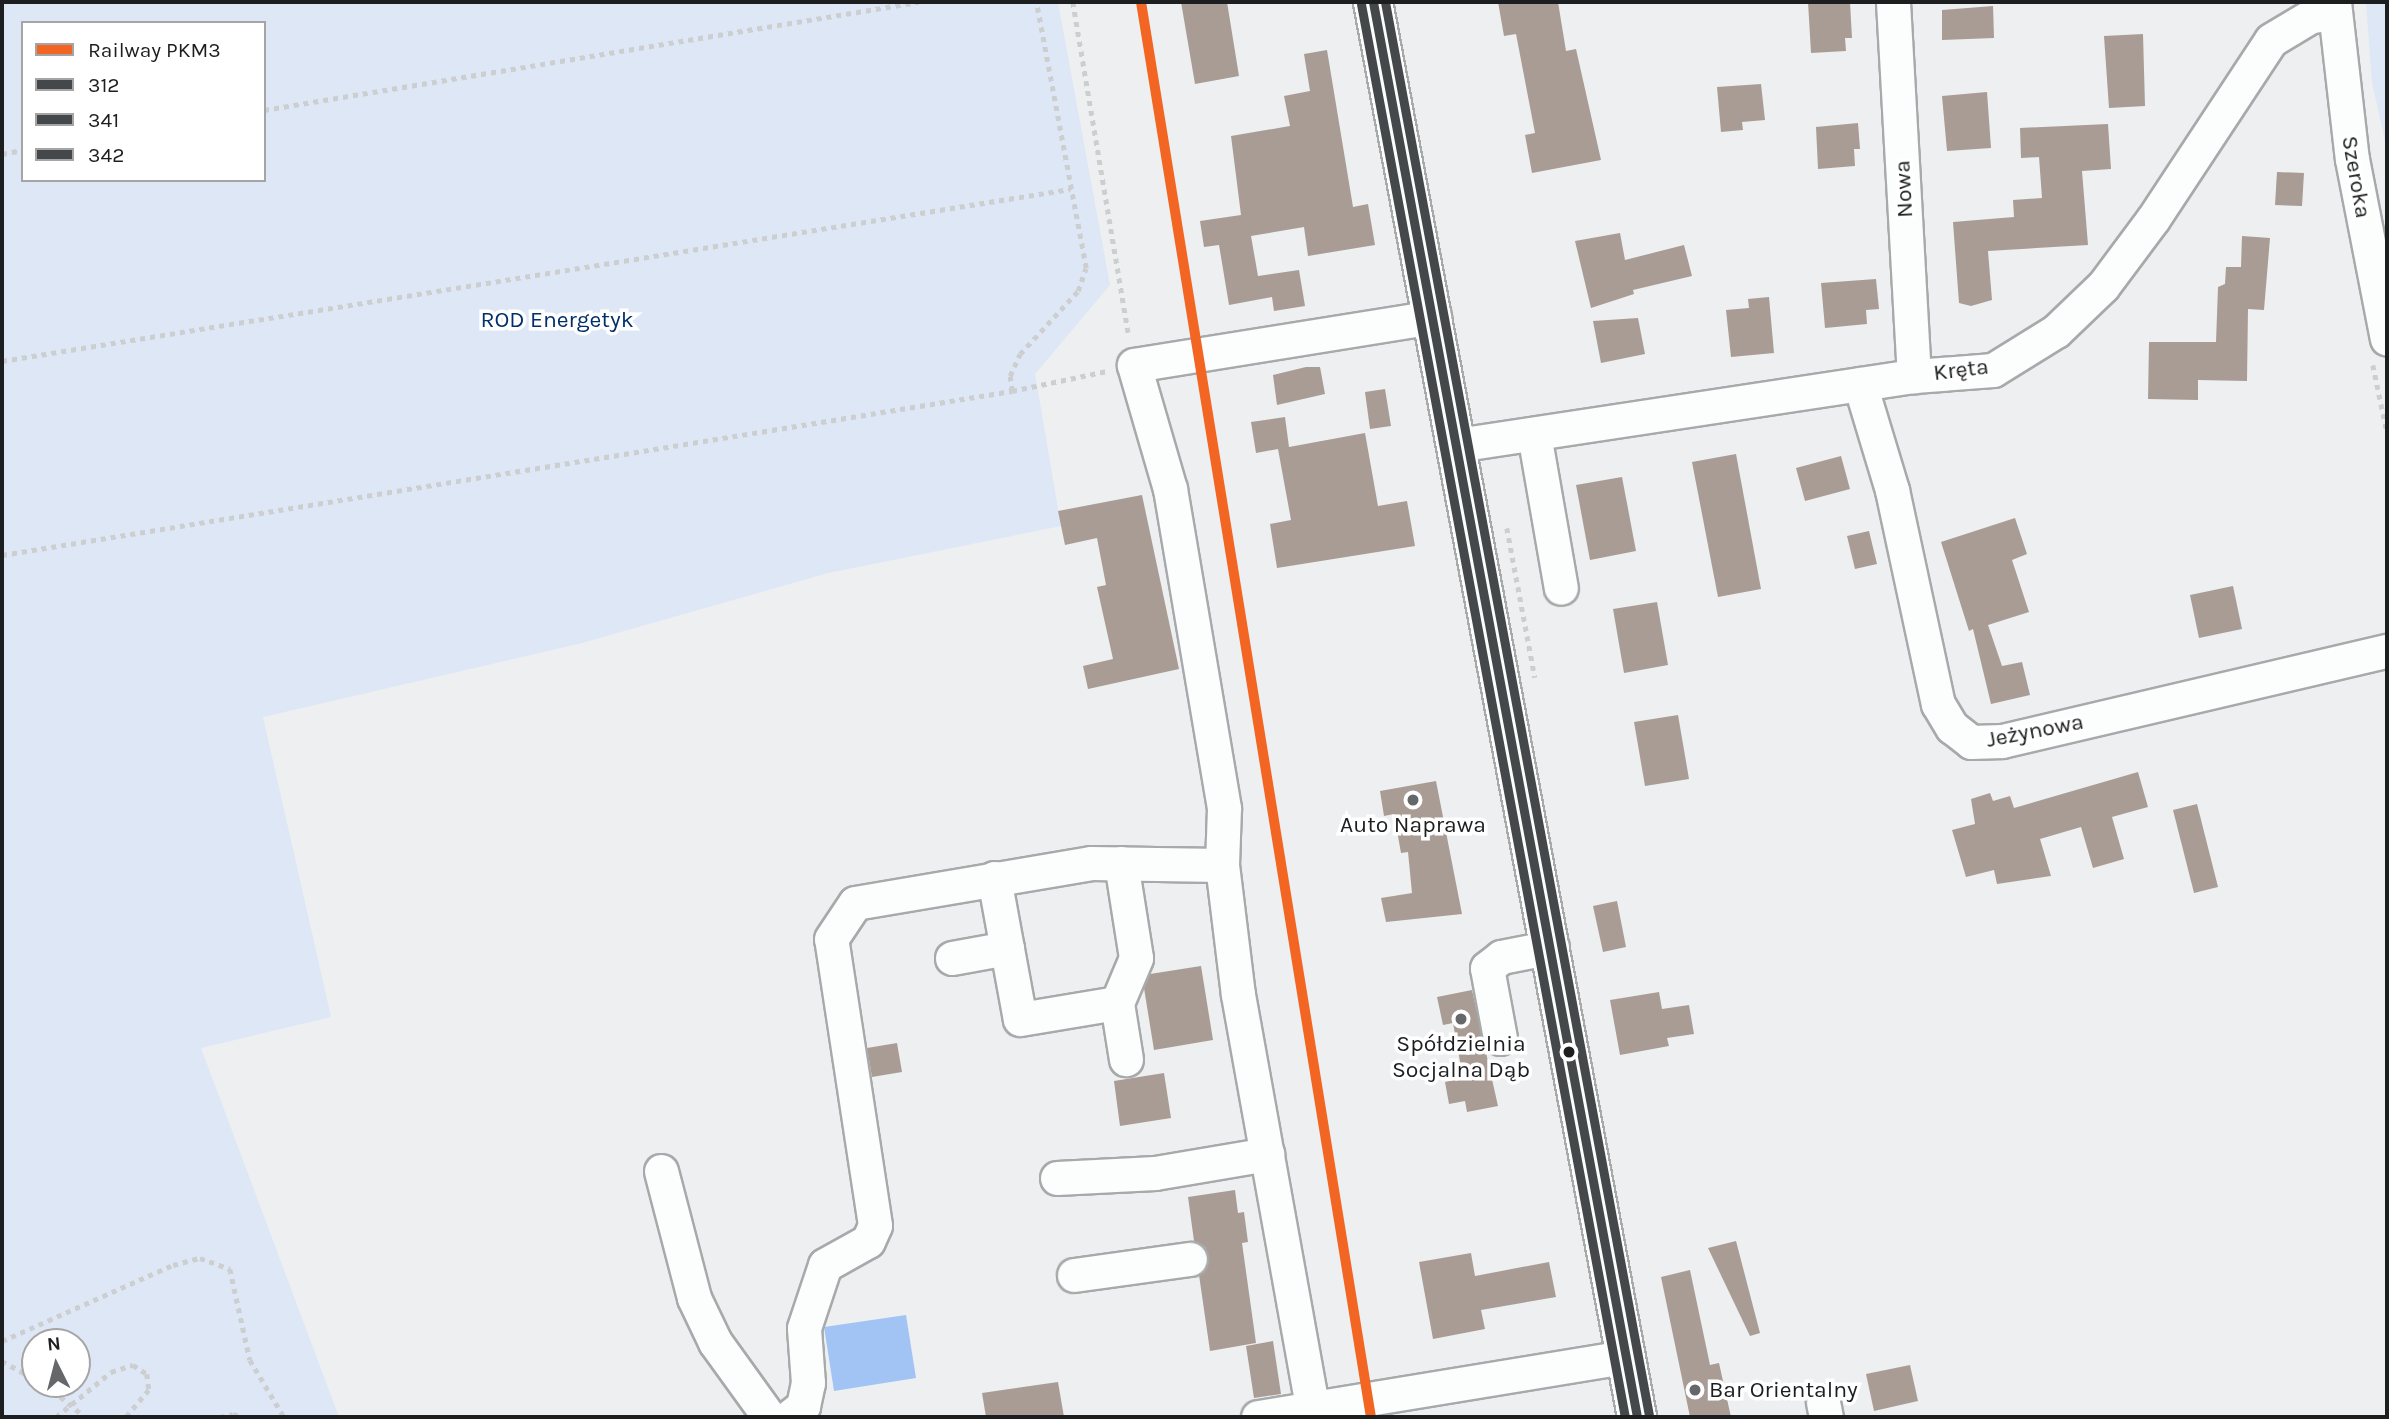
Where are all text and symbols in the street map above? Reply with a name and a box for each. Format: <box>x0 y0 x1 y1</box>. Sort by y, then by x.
legend <box>21 21 266 182</box>
text: Railway PKM3 <box>88 38 221 62</box>
text: 312 <box>88 73 120 97</box>
text: 341 <box>88 108 119 132</box>
street label: Szeroka <box>2335 134 2377 220</box>
text: 342 <box>88 143 124 167</box>
street label: Nowa <box>1889 160 1919 218</box>
park label: ROD Energetyk <box>480 306 634 334</box>
street label: Kręta <box>1932 353 1990 387</box>
street label: Jeżynowa <box>1984 708 2086 754</box>
marker: Auto Naprawa <box>1405 792 1421 808</box>
place label: Auto Naprawa <box>1340 811 1486 839</box>
marker: Spółdzielnia Socjalna Dąb <box>1453 1011 1469 1027</box>
place label: Spółdzielnia Socjalna Dąb <box>1392 1030 1530 1084</box>
unlabelled marker <box>1562 1045 1576 1059</box>
north arrow <box>21 1328 91 1398</box>
text: N <box>46 1332 62 1356</box>
place label: Bar Orientalny <box>1709 1376 1858 1404</box>
marker: Bar Orientalny <box>1687 1382 1703 1398</box>

